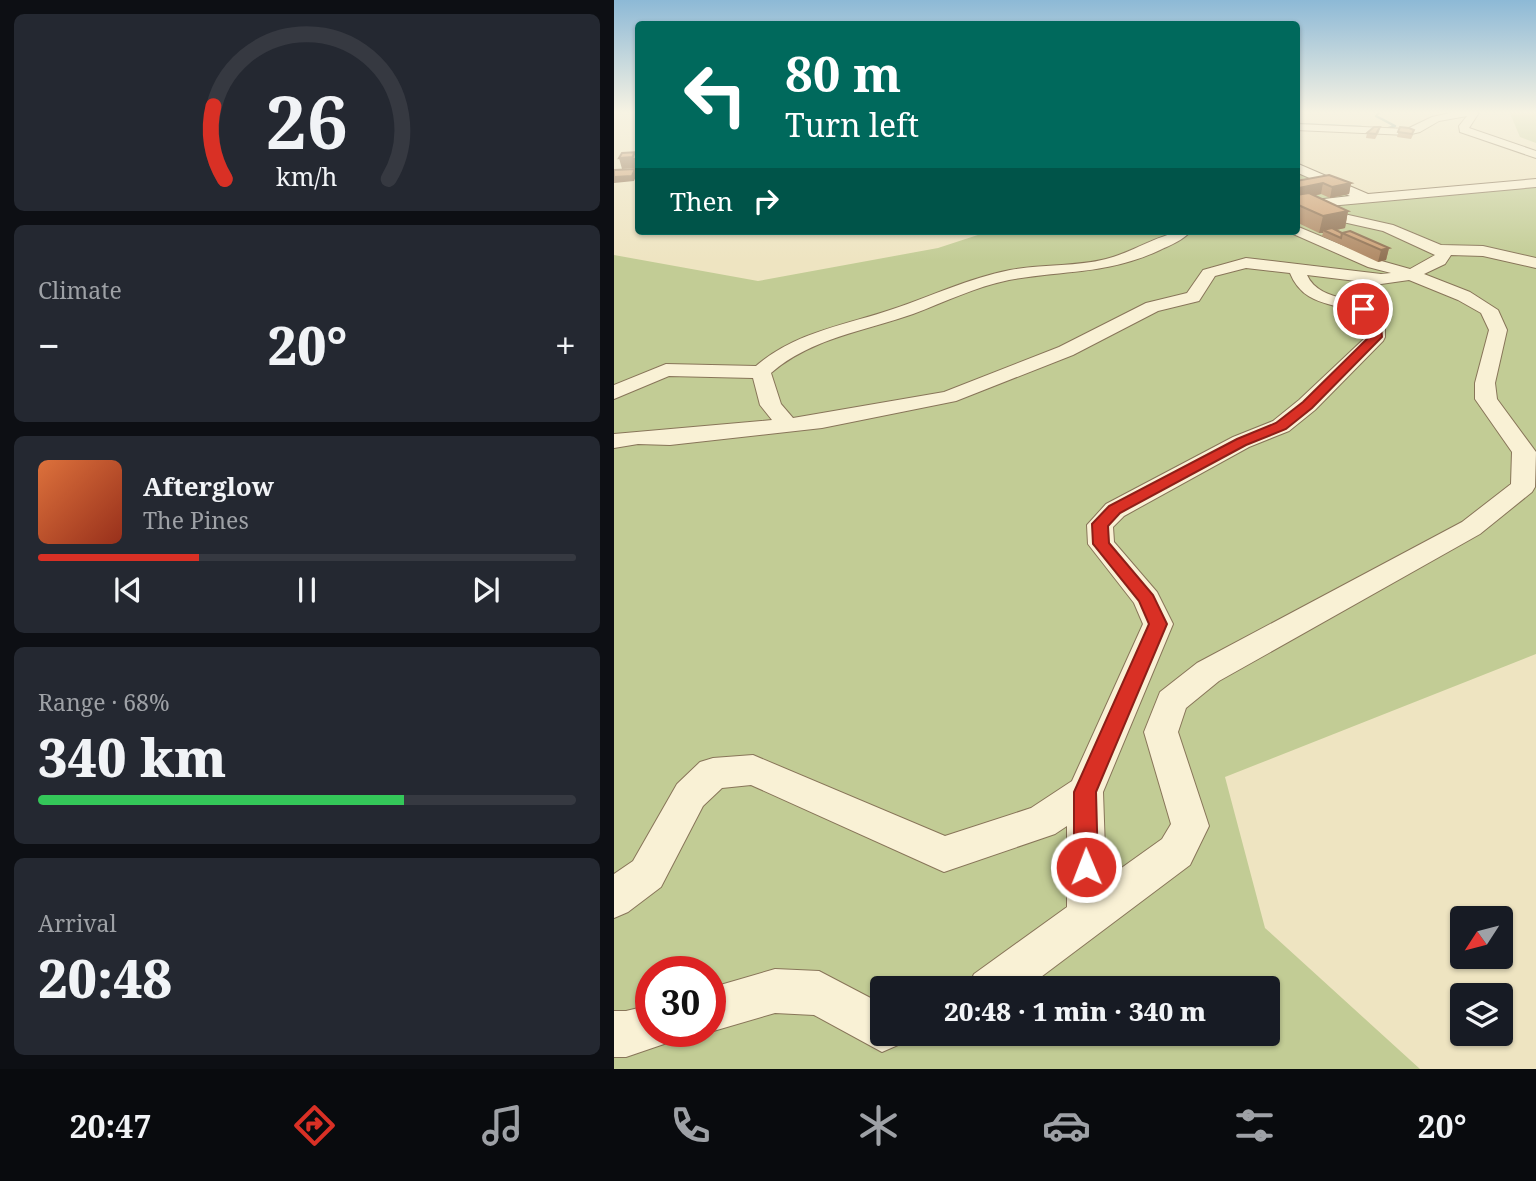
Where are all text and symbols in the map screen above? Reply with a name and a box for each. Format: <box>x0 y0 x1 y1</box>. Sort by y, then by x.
text: 80 m <box>785 40 901 106</box>
icon: left <box>670 49 761 140</box>
text: 26 <box>266 71 348 170</box>
text: Turn left <box>785 103 919 146</box>
text: km/h <box>276 158 338 192</box>
icon: right <box>747 182 785 220</box>
text: Then <box>670 183 733 219</box>
text: Climate <box>38 274 122 306</box>
pin <box>1333 279 1393 339</box>
icon: arrive <box>1344 290 1382 328</box>
text: 20° <box>267 309 347 380</box>
text: − <box>38 319 60 371</box>
text: + <box>555 319 576 371</box>
text: Afterglow <box>143 468 274 504</box>
text: The Pines <box>143 504 249 536</box>
icon: previous <box>109 571 147 609</box>
icon: pause <box>288 571 326 609</box>
icon: next <box>467 571 505 609</box>
text: Range · 68% <box>38 686 170 718</box>
text: 340 km <box>38 721 226 792</box>
position arrow <box>1049 830 1123 904</box>
north arrow <box>1450 906 1514 970</box>
map controls <box>1450 906 1513 1046</box>
text: Arrival <box>38 907 117 939</box>
text: 20:48 <box>38 942 172 1013</box>
speed limit sign: 30 <box>635 956 726 1047</box>
button: layers <box>1450 983 1513 1046</box>
text: 20:48 · 1 min · 340 m <box>944 993 1206 1029</box>
icon: directions <box>290 1101 339 1150</box>
icon: music <box>478 1101 527 1150</box>
icon: phone <box>666 1101 715 1150</box>
icon: climate <box>854 1101 903 1150</box>
icon: car <box>1042 1101 1091 1150</box>
icon: filters <box>1230 1101 1279 1150</box>
text: 20:47 <box>69 1104 151 1147</box>
text: 20° <box>1418 1104 1466 1147</box>

